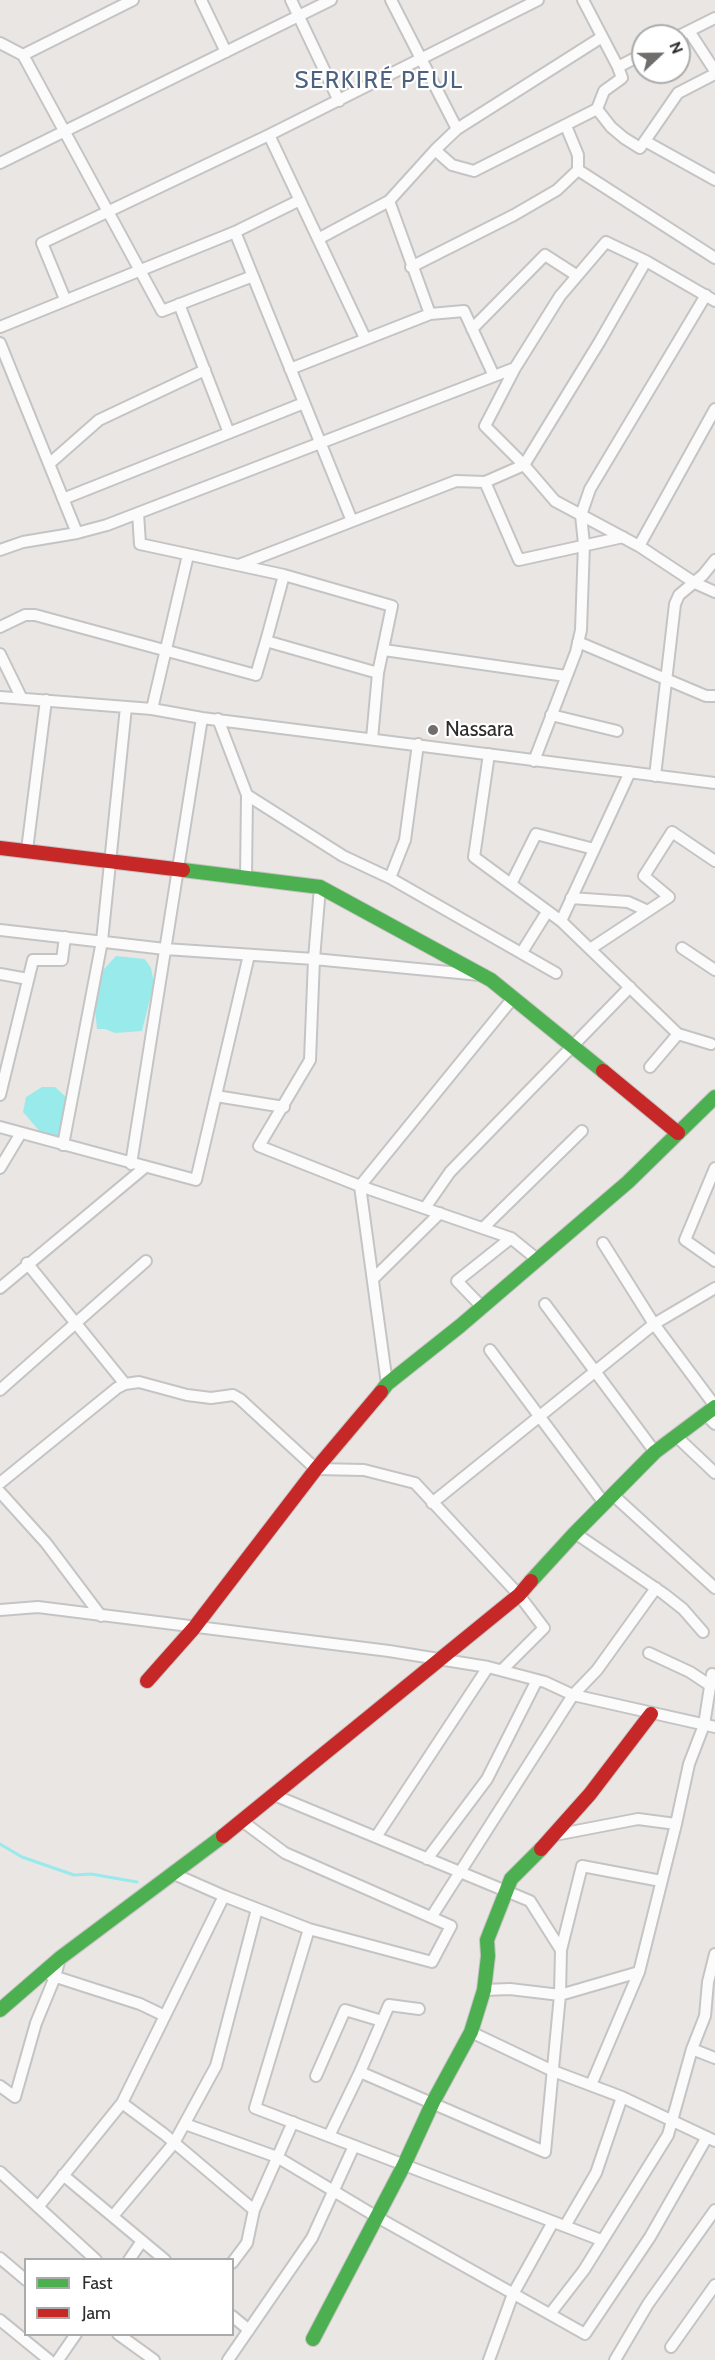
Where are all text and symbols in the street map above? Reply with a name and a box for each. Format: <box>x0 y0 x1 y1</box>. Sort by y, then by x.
north arrow <box>631 24 691 84</box>
text: N <box>665 39 687 57</box>
district label: SERKIRÉ PEUL <box>294 67 464 95</box>
place label: Nassara <box>445 717 514 743</box>
marker: Nassara <box>426 723 440 737</box>
legend <box>24 2258 234 2336</box>
text: Fast <box>82 2272 113 2294</box>
text: Jam <box>82 2302 111 2324</box>

